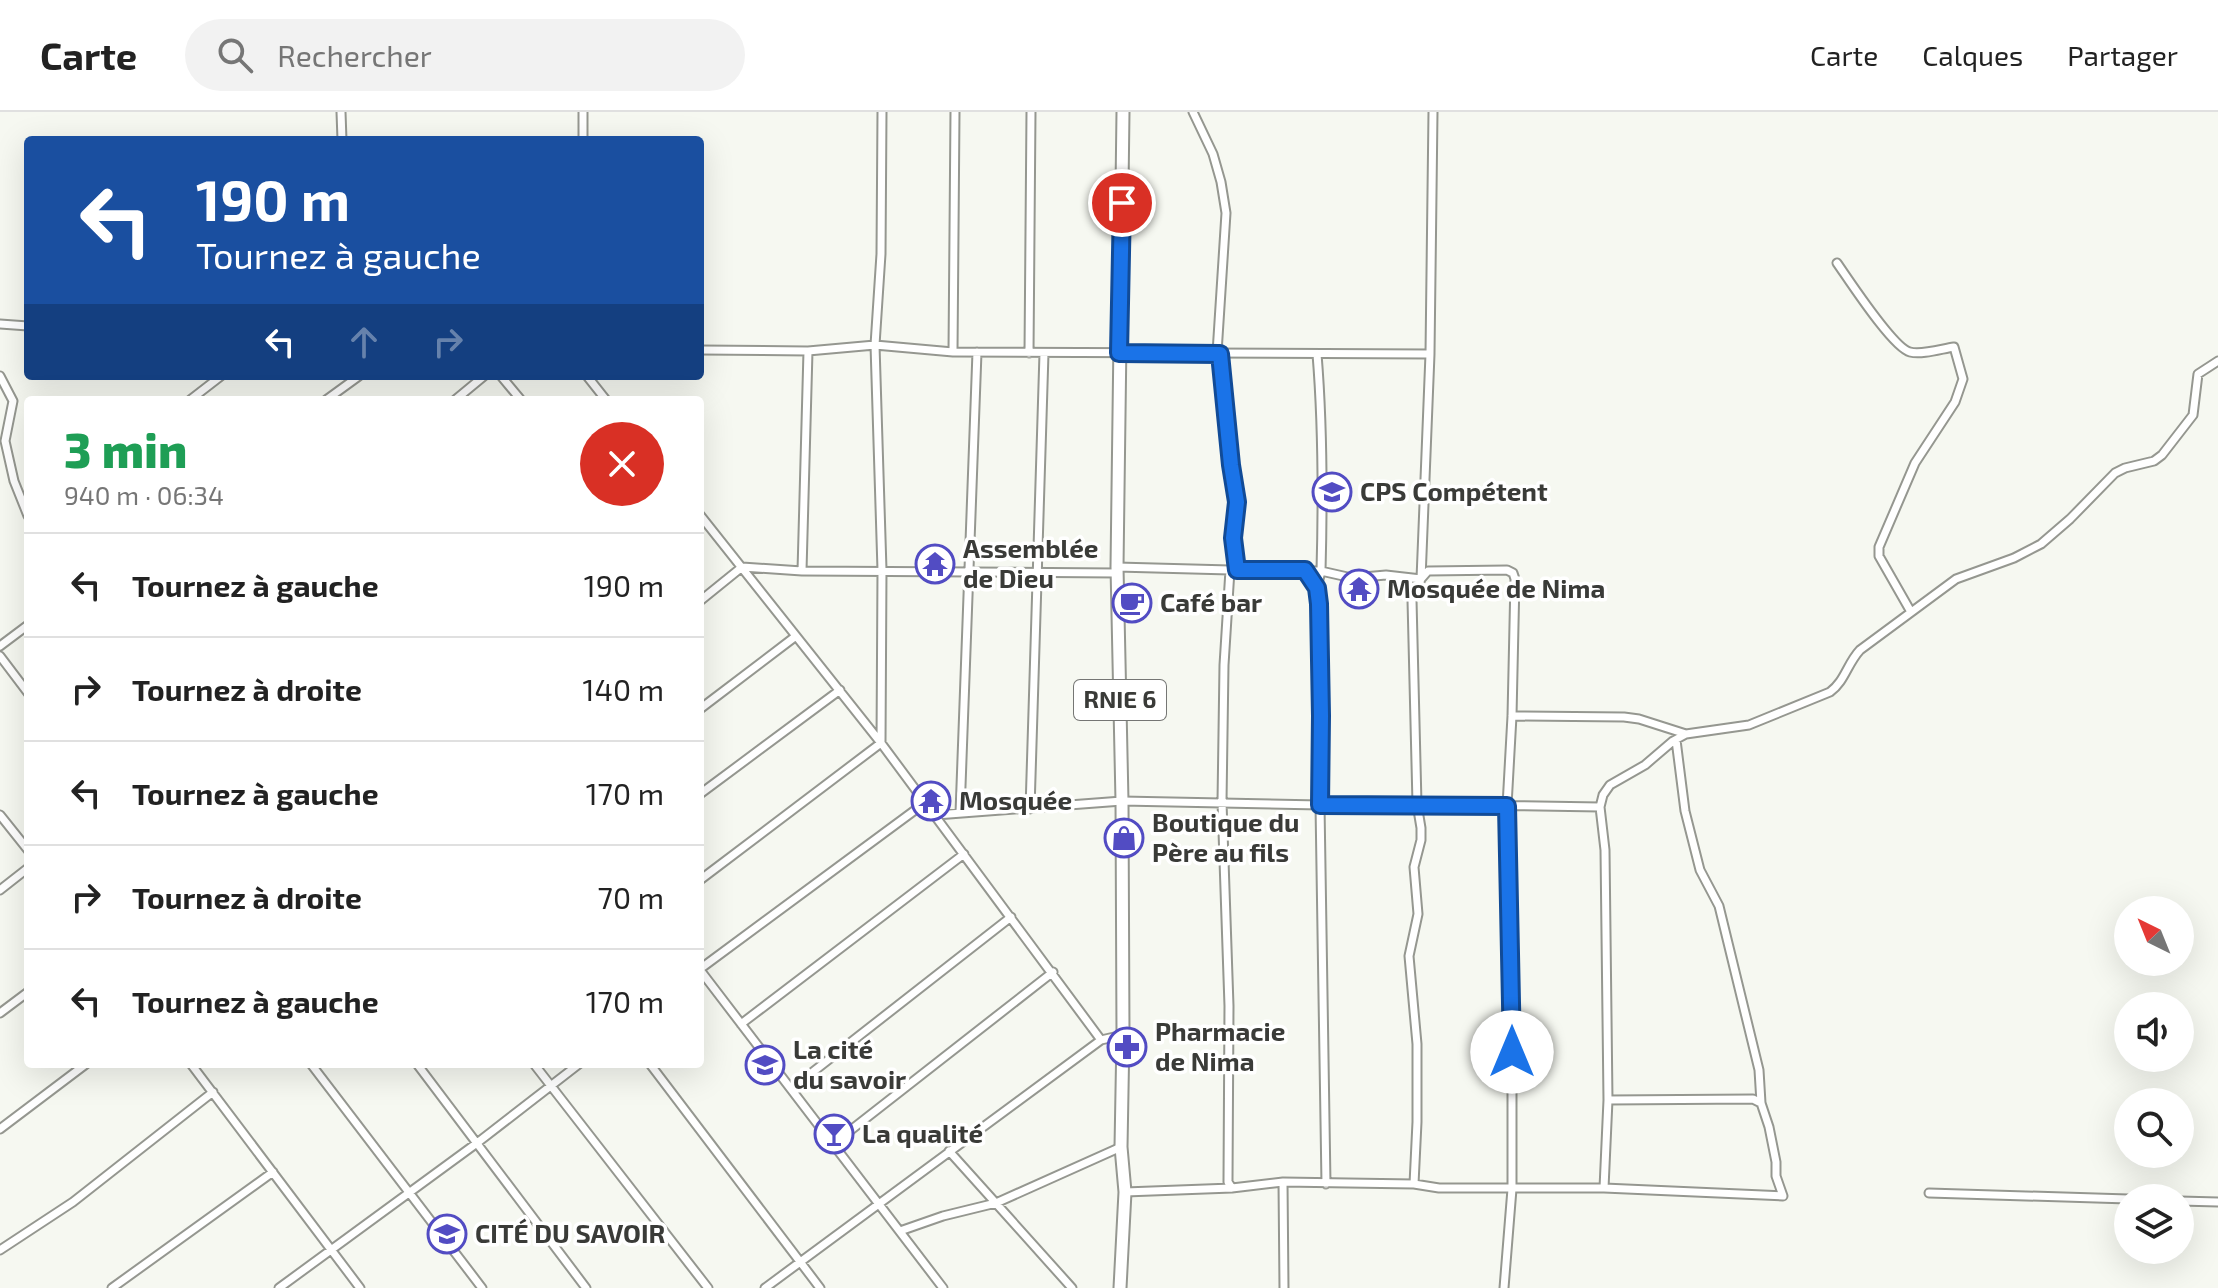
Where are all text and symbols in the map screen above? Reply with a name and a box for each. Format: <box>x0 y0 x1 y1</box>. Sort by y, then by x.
search box <box>185 19 745 91</box>
text: Carte <box>40 32 137 78</box>
icon: search <box>213 33 257 77</box>
text: Rechercher <box>277 37 432 73</box>
text: Carte <box>1810 38 1878 72</box>
text: Calques <box>1922 38 2023 72</box>
text: Partager <box>2067 38 2178 72</box>
text: 190 m <box>196 165 350 232</box>
icon: left <box>64 168 168 272</box>
pin <box>1088 169 1156 237</box>
icon: arrive <box>1100 181 1144 225</box>
text: Tournez à gauche <box>196 233 481 276</box>
icon: left <box>258 320 302 364</box>
icon: ahead <box>342 320 386 364</box>
icon: right <box>426 320 470 364</box>
text: 3 min <box>64 420 187 478</box>
button: close <box>580 422 664 506</box>
school or university icon: CPS Compétent <box>1311 471 1353 513</box>
place label: CPS Compétent <box>1360 475 1548 506</box>
text: 940 m · 06:34 <box>64 479 224 510</box>
place label: Assemblée de Dieu <box>963 532 1098 593</box>
temple icon: Assemblée de Dieu <box>914 543 956 585</box>
icon: left <box>64 563 108 607</box>
text: Tournez à gauche <box>132 567 379 603</box>
text: 190 m <box>584 567 664 603</box>
temple icon: Mosquée de Nima <box>1338 568 1380 610</box>
place label: Mosquée de Nima <box>1387 572 1605 603</box>
cafe icon: Café bar <box>1111 582 1153 624</box>
place label: Café bar <box>1160 586 1262 617</box>
icon: right <box>64 667 108 711</box>
text: Tournez à droite <box>132 671 362 707</box>
text: 140 m <box>583 671 664 707</box>
road number: RNIE 6 <box>1074 680 1166 720</box>
icon: left <box>64 771 108 815</box>
text: Tournez à gauche <box>132 775 379 811</box>
text: 170 m <box>586 775 664 811</box>
temple icon: Mosquée <box>910 780 952 822</box>
place label: Mosquée <box>959 784 1072 815</box>
place label: Boutique du Père au fils <box>1152 806 1299 867</box>
shop icon: Boutique du Père au fils <box>1103 817 1145 859</box>
icon: right <box>64 875 108 919</box>
text: Tournez à droite <box>132 879 362 915</box>
text: 70 m <box>598 879 664 915</box>
north arrow <box>2114 896 2194 976</box>
map controls <box>2114 896 2194 1264</box>
icon: left <box>64 979 108 1023</box>
text: Tournez à gauche <box>132 983 379 1019</box>
text: 170 m <box>586 983 664 1019</box>
button: sound <box>2114 992 2194 1072</box>
position arrow <box>1470 1010 1554 1094</box>
place label: Pharmacie de Nima <box>1155 1015 1285 1076</box>
pharmacy icon: Pharmacie de Nima <box>1106 1026 1148 1068</box>
place label: La cité du savoir <box>793 1033 906 1094</box>
school or university icon: La cité du savoir <box>744 1044 786 1086</box>
button: search <box>2114 1088 2194 1168</box>
bar icon: La qualité <box>813 1113 855 1155</box>
place label: La qualité <box>862 1117 983 1148</box>
button: layers <box>2114 1184 2194 1264</box>
school or university icon: CITÉ DU SAVOIR <box>426 1213 468 1255</box>
place label: CITÉ DU SAVOIR <box>475 1217 666 1248</box>

